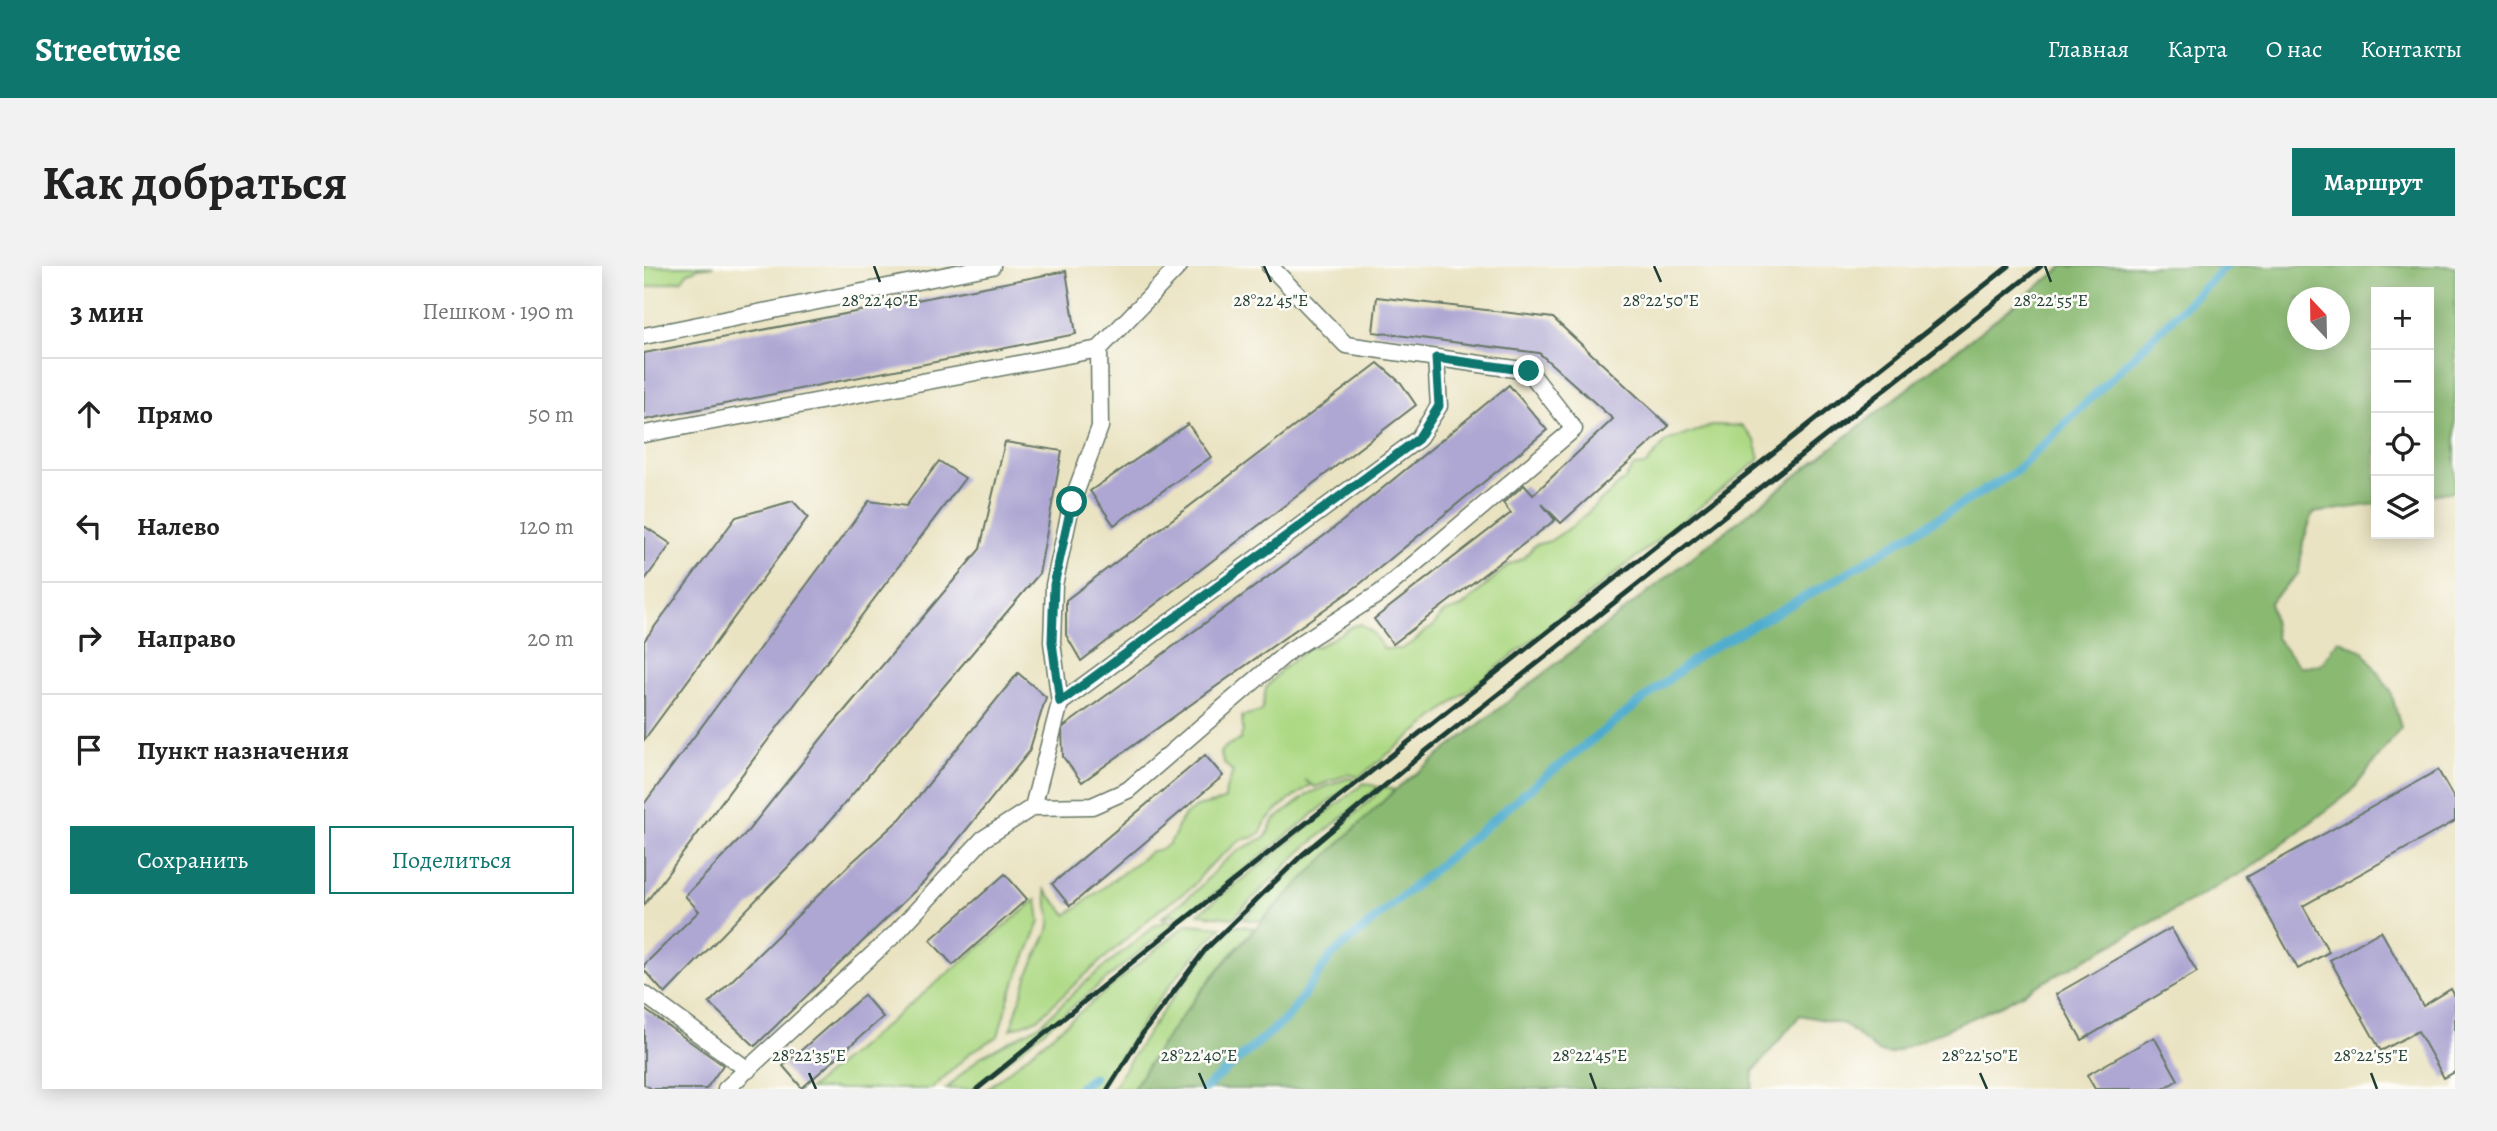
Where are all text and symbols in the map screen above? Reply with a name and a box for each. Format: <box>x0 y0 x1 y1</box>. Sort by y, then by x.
text: Streetwise <box>35 27 181 72</box>
text: Главная <box>2048 33 2129 65</box>
text: Карта <box>2167 33 2228 65</box>
text: О нас <box>2266 33 2322 65</box>
text: Контакты <box>2360 33 2462 65</box>
button: Маршрут <box>2292 148 2455 216</box>
text: Как добраться <box>42 149 348 216</box>
north arrow <box>2287 287 2350 350</box>
map controls <box>2371 287 2434 539</box>
button: + <box>2371 287 2434 350</box>
text: 28°22'40"E <box>842 288 918 312</box>
text: 28°22'45"E <box>1234 288 1308 312</box>
text: 28°22'50"E <box>1623 288 1699 312</box>
text: 28°22'55"E <box>2014 288 2088 312</box>
text: 3 мин <box>70 292 144 332</box>
text: Пешком · 190 m <box>422 296 574 327</box>
button: − <box>2371 350 2434 413</box>
route end <box>1513 355 1544 386</box>
icon: ahead <box>70 395 108 433</box>
text: Прямо <box>137 397 213 432</box>
text: 50 m <box>528 399 574 430</box>
button: locate <box>2371 413 2434 476</box>
button: layers <box>2371 476 2434 539</box>
route start <box>1056 486 1087 517</box>
icon: left <box>70 507 108 545</box>
text: Налево <box>137 509 220 544</box>
text: 120 m <box>519 511 574 542</box>
icon: right <box>70 619 108 657</box>
text: Направо <box>137 621 236 656</box>
text: 20 m <box>527 623 574 654</box>
icon: arrive <box>70 731 108 769</box>
text: Пункт назначения <box>137 733 349 768</box>
button: Сохранить <box>70 826 315 894</box>
button: Поделиться <box>329 826 574 894</box>
text: 28°22'35"E <box>772 1043 846 1067</box>
text: 28°22'40"E <box>1161 1043 1237 1067</box>
text: 28°22'45"E <box>1553 1043 1627 1067</box>
text: 28°22'50"E <box>1942 1043 2018 1067</box>
text: 28°22'55"E <box>2334 1043 2408 1067</box>

